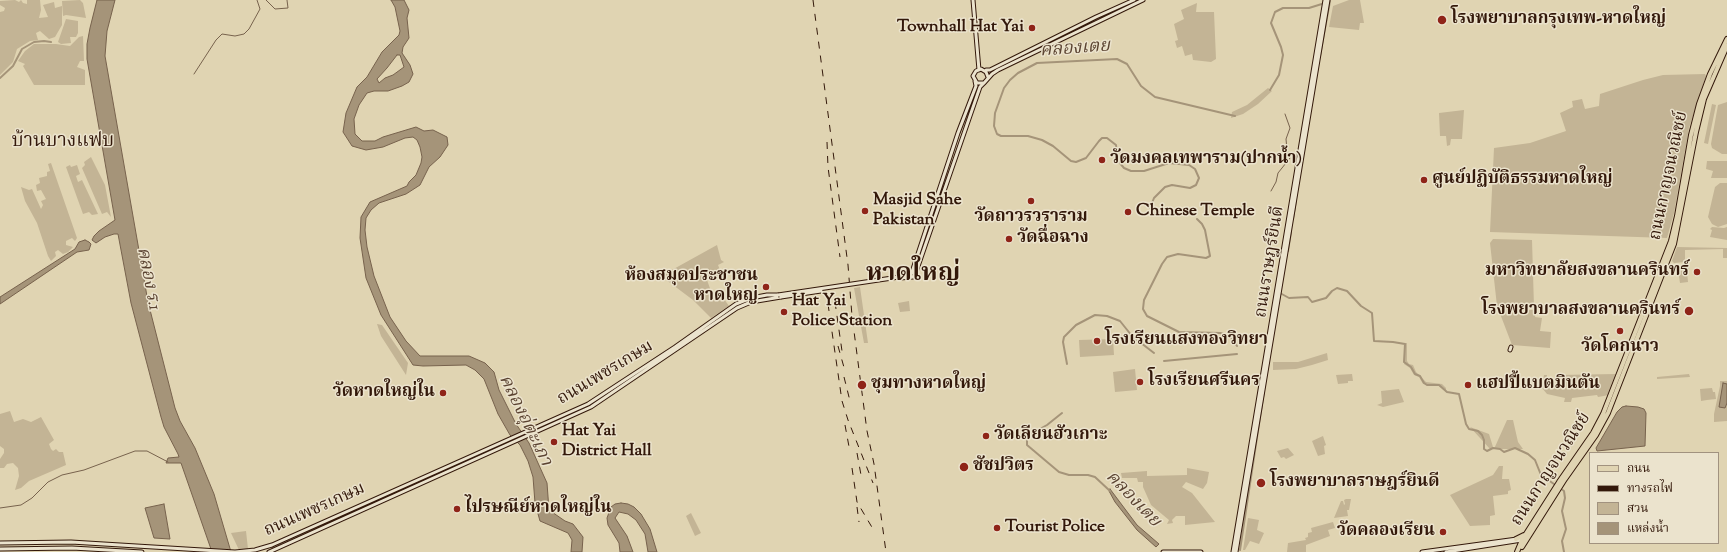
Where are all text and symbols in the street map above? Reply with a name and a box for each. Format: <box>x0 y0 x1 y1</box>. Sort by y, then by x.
place label: โรงพยาบาลกรุงเทพ-หาดใหญ่ <box>1451 10 1666 30</box>
marker: โรงพยาบาลกรุงเทพ-หาดใหญ่ <box>1436 14 1448 26</box>
place label: Townhall Hat Yai <box>897 18 1024 38</box>
marker: Townhall Hat Yai <box>1027 23 1037 33</box>
water label: คลองเตย <box>1039 37 1111 63</box>
street label: ถนนกาญจนวณิชย์ <box>1646 110 1694 242</box>
district label: บ้านบางแฟบ <box>12 132 114 154</box>
place label: วัดมงคลเทพาราม(ปากน้ำ) <box>1110 150 1302 170</box>
marker: วัดมงคลเทพาราม(ปากน้ำ) <box>1097 155 1107 165</box>
place label: ศูนย์ปฏิบัติธรรมหาดใหญ่ <box>1432 170 1613 190</box>
marker: ศูนย์ปฏิบัติธรรมหาดใหญ่ <box>1419 175 1429 185</box>
place label: Masjid Sahe Pakistan <box>873 191 962 231</box>
marker: วัดถาวรวราราม <box>1026 196 1036 206</box>
place label: Chinese Temple <box>1136 202 1255 222</box>
street label: ถนนราษฎร์ยินดี <box>1252 205 1290 319</box>
marker: Masjid Sahe Pakistan <box>860 206 870 216</box>
marker: Chinese Temple <box>1123 207 1133 217</box>
place label: วัดถาวรวราราม <box>974 208 1088 228</box>
place label: วัดฉื่อฉาง <box>1017 229 1089 249</box>
marker: วัดฉื่อฉาง <box>1004 234 1014 244</box>
water label: คลอง ร.1 <box>130 246 164 312</box>
district label: หาดใหญ่ <box>866 261 960 291</box>
place label: มหาวิทยาลัยสงขลานครินทร์ <box>1485 262 1689 282</box>
place label: ห้องสมุดประชาชน หาดใหญ่ <box>625 267 758 307</box>
marker: มหาวิทยาลัยสงขลานครินทร์ <box>1692 267 1702 277</box>
marker: ห้องสมุดประชาชน หาดใหญ่ <box>761 282 771 292</box>
place label: Hat Yai Police Station <box>792 292 892 332</box>
place label: โรงพยาบาลสงขลานครินทร์ <box>1482 301 1680 321</box>
marker: โรงพยาบาลสงขลานครินทร์ <box>1683 305 1695 317</box>
marker: Hat Yai Police Station <box>779 307 789 317</box>
marker: วัดโคกนาว <box>1615 326 1625 336</box>
place label: โรงเรียนแสงทองวิทยา <box>1105 331 1268 351</box>
marker: โรงเรียนแสงทองวิทยา <box>1092 336 1102 346</box>
street label: ถนนเพชรเกษม <box>554 337 658 411</box>
place label: วัดโคกนาว <box>1581 338 1659 358</box>
water label: คลองอุ่ตะเภา <box>493 372 555 470</box>
place label: โรงเรียนศรีนคร <box>1148 372 1260 392</box>
place label: ชุมทางหาดใหญ่ <box>871 375 986 395</box>
place label: แฮปปี้แบตมินตัน <box>1476 375 1600 395</box>
marker: โรงเรียนศรีนคร <box>1135 377 1145 387</box>
marker: ชุมทางหาดใหญ่ <box>856 379 868 391</box>
marker: แฮปปี้แบตมินตัน <box>1463 380 1473 390</box>
place label: วัดหาดใหญ่ใน <box>333 383 435 403</box>
marker: วัดหาดใหญ่ใน <box>438 388 448 398</box>
street label: ถนนกาญจนวณิชย์ <box>1508 409 1596 531</box>
place label: Hat Yai District Hall <box>562 422 652 462</box>
place label: วัดเลียนฮัวเกาะ <box>994 426 1107 446</box>
marker: วัดเลียนฮัวเกาะ <box>981 431 991 441</box>
marker: Hat Yai District Hall <box>549 437 559 447</box>
legend <box>1589 452 1719 544</box>
place label: ชัชปวิตร <box>973 457 1034 477</box>
text: ถนน <box>1627 460 1650 478</box>
marker: ชัชปวิตร <box>958 461 970 473</box>
water label: คลองเตย <box>1100 467 1164 533</box>
place label: โรงพยาบาลราษฎร์ยินดี <box>1270 473 1440 493</box>
marker: โรงพยาบาลราษฎร์ยินดี <box>1255 477 1267 489</box>
street label: ถนนเพชรเกษม <box>261 480 369 542</box>
text: ทางรถไฟ <box>1627 480 1673 498</box>
place label: ไปรษณีย์หาดใหญ่ใน <box>465 499 612 519</box>
text: สวน <box>1627 500 1648 518</box>
marker: ไปรษณีย์หาดใหญ่ใน <box>452 504 462 514</box>
place label: Tourist Police <box>1005 518 1105 538</box>
text: แหล่งน้ำ <box>1627 520 1669 538</box>
place label: วัดคลองเรียน <box>1337 522 1435 542</box>
marker: Tourist Police <box>992 523 1002 533</box>
marker: วัดคลองเรียน <box>1438 527 1448 537</box>

